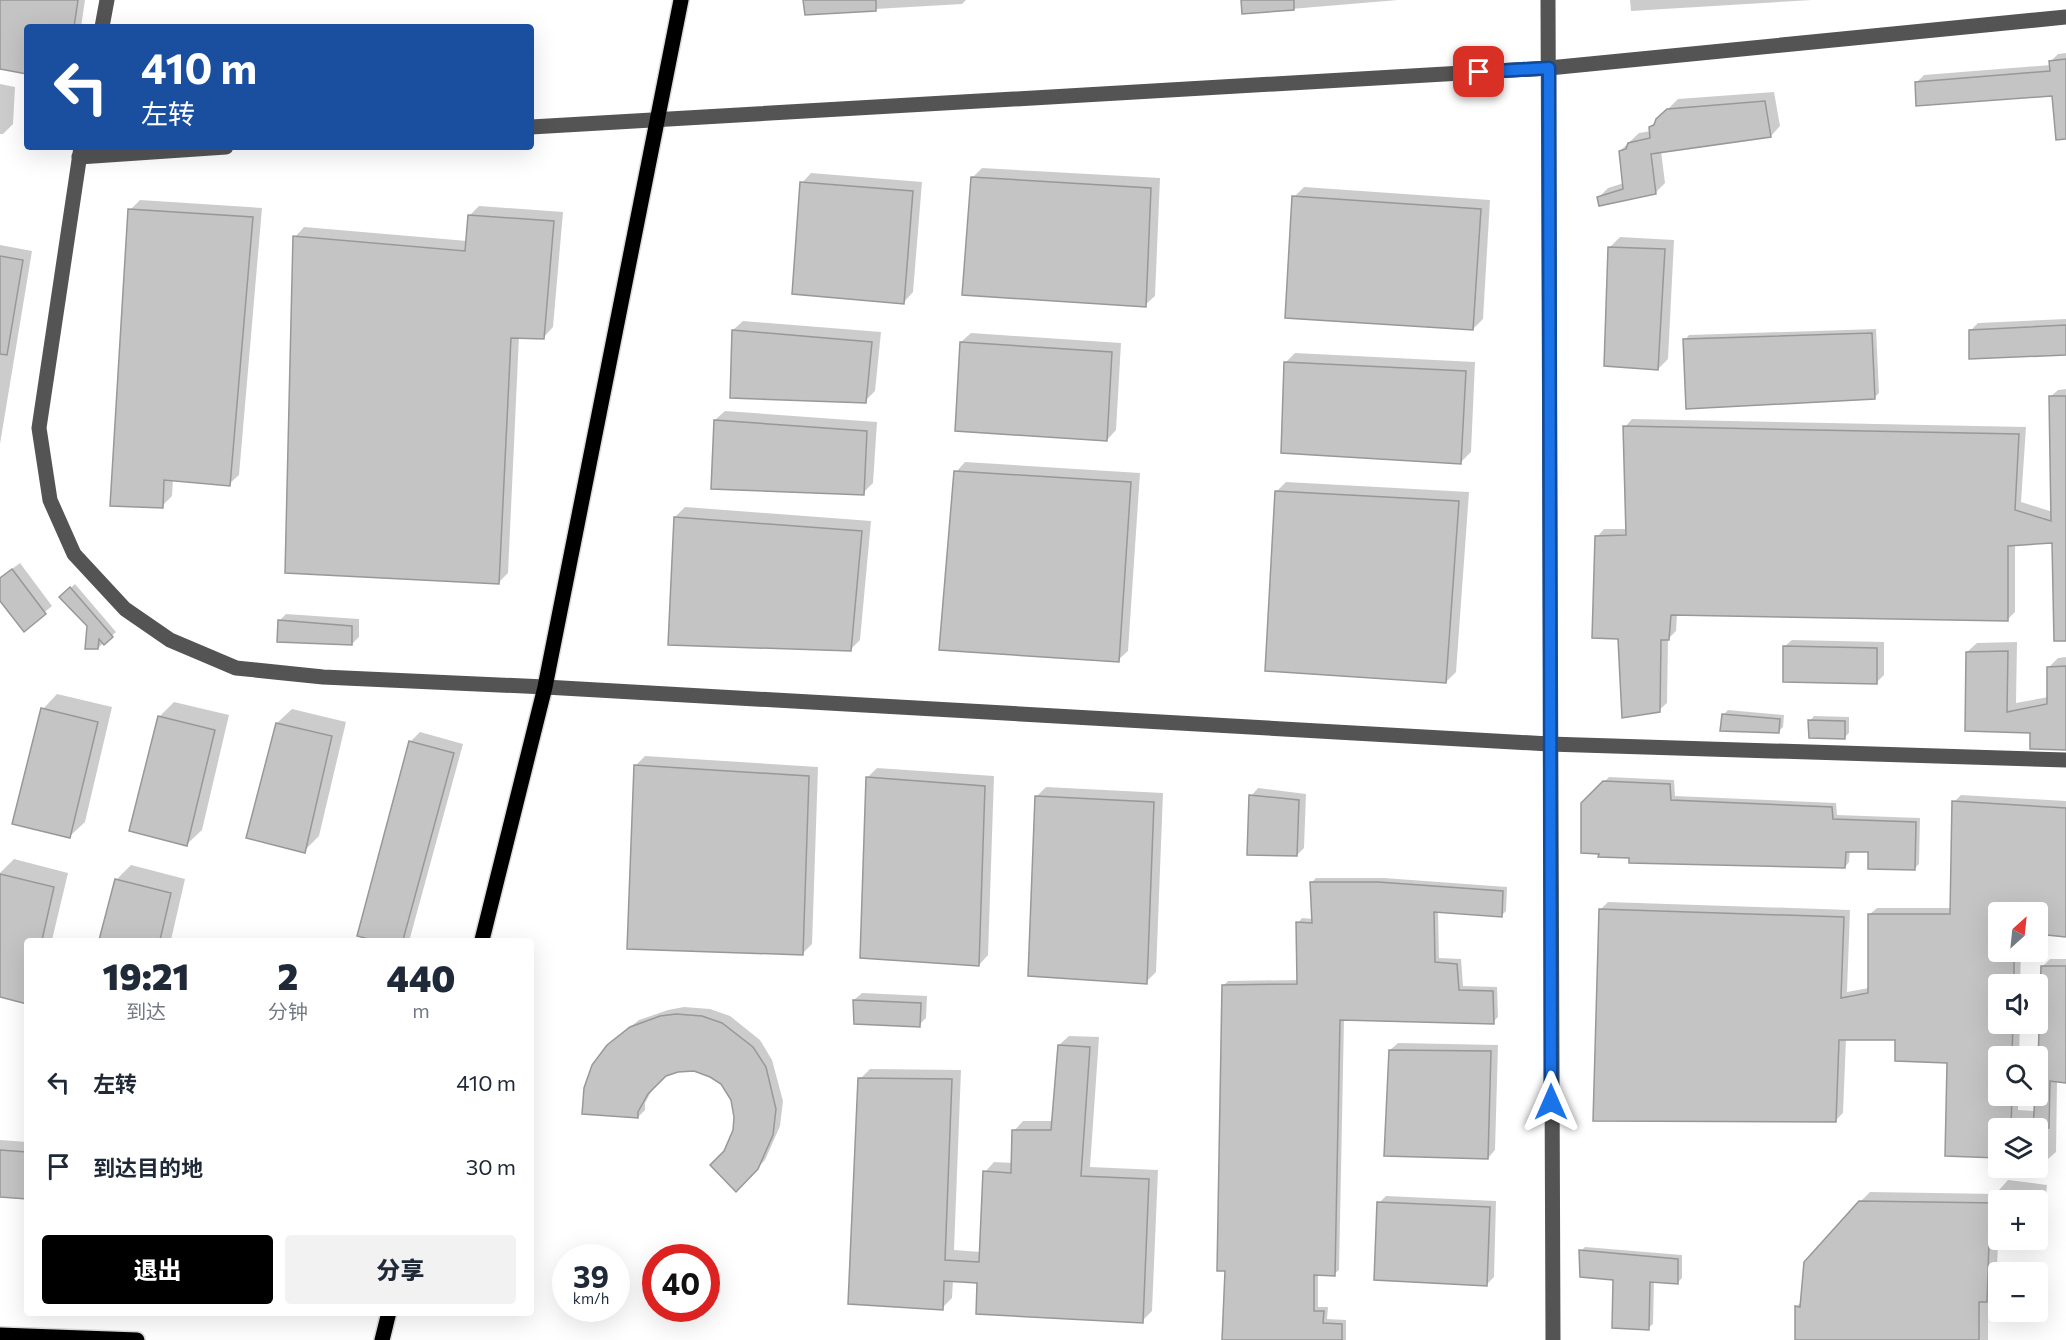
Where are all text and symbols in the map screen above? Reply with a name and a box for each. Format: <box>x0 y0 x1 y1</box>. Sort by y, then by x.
text: 410 m <box>141 41 257 93</box>
pin <box>1453 46 1504 97</box>
icon: left <box>42 48 120 126</box>
icon: arrive <box>1462 55 1495 88</box>
text: 左转 <box>141 97 195 130</box>
north arrow <box>1988 902 2048 962</box>
map controls <box>1988 902 2048 1322</box>
text: 19:21 <box>103 953 189 997</box>
text: 2 <box>278 953 298 997</box>
text: 440 <box>387 955 455 999</box>
button: sound <box>1988 974 2048 1034</box>
text: m <box>412 998 430 1022</box>
text: 到达 <box>126 999 166 1023</box>
text: 分钟 <box>268 999 308 1023</box>
button: search <box>1988 1046 2048 1106</box>
icon: left <box>42 1066 75 1099</box>
text: 410 m <box>456 1069 516 1096</box>
text: 左转 <box>93 1070 137 1097</box>
position arrow <box>1519 1070 1583 1134</box>
button: layers <box>1988 1118 2048 1178</box>
icon: arrive <box>42 1150 75 1183</box>
text: 30 m <box>466 1153 516 1180</box>
text: 到达目的地 <box>93 1154 203 1181</box>
button: + <box>1988 1190 2048 1250</box>
button: 退出 <box>42 1235 273 1304</box>
button: 分享 <box>285 1235 516 1304</box>
speed limit sign: 40 <box>642 1244 720 1322</box>
text: 39 <box>573 1257 609 1294</box>
button: − <box>1988 1262 2048 1322</box>
text: km/h <box>573 1289 609 1307</box>

